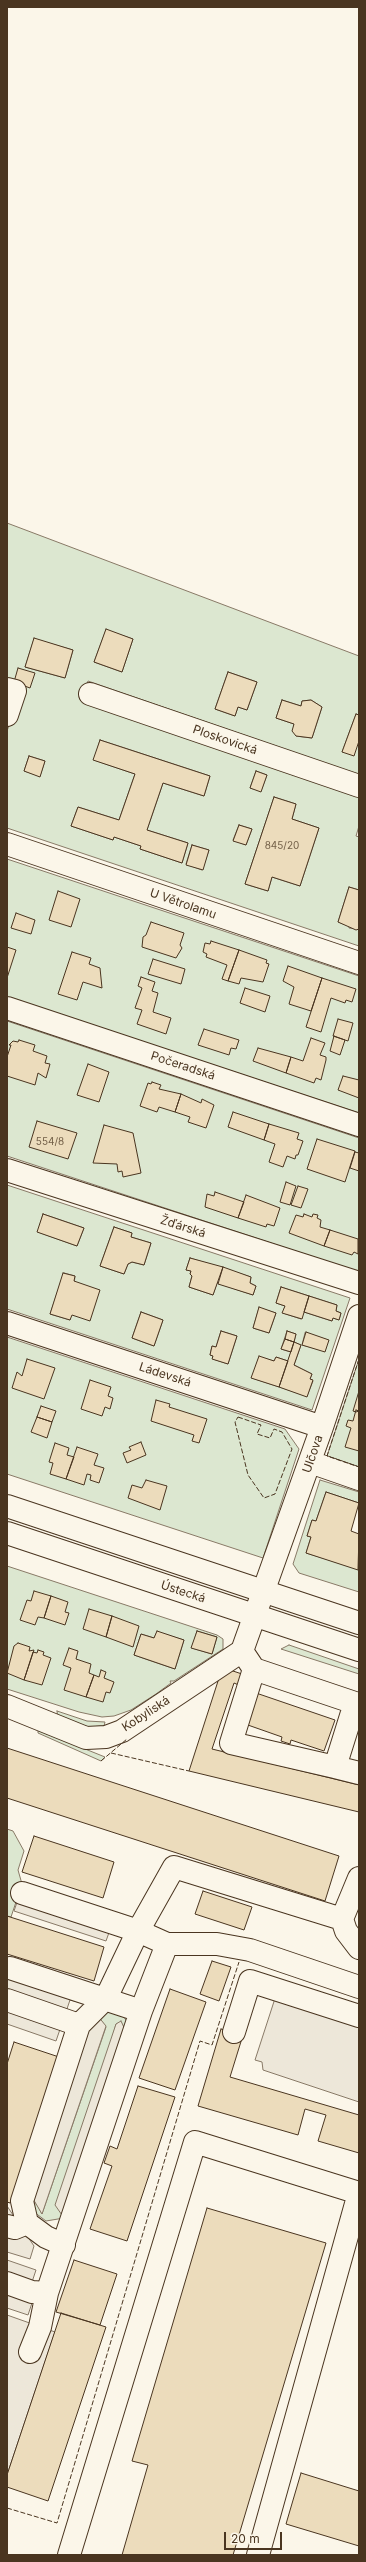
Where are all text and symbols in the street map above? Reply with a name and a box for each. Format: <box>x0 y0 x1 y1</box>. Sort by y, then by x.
street label: Ploskovická <box>191 722 259 758</box>
house number: 845/20 <box>265 840 299 852</box>
street label: U Větrolamu <box>148 886 218 922</box>
street label: Počeradská <box>149 1049 217 1083</box>
house number: 554/8 <box>36 1136 64 1148</box>
street label: Žďárská <box>158 1213 208 1241</box>
street label: Ládevská <box>137 1360 193 1390</box>
street label: Ulčova <box>300 1433 326 1475</box>
street label: Ústecká <box>159 1578 207 1606</box>
street label: Kobyliská <box>119 1693 173 1735</box>
scale bar <box>226 2524 284 2550</box>
text: 20 m <box>231 2531 260 2546</box>

